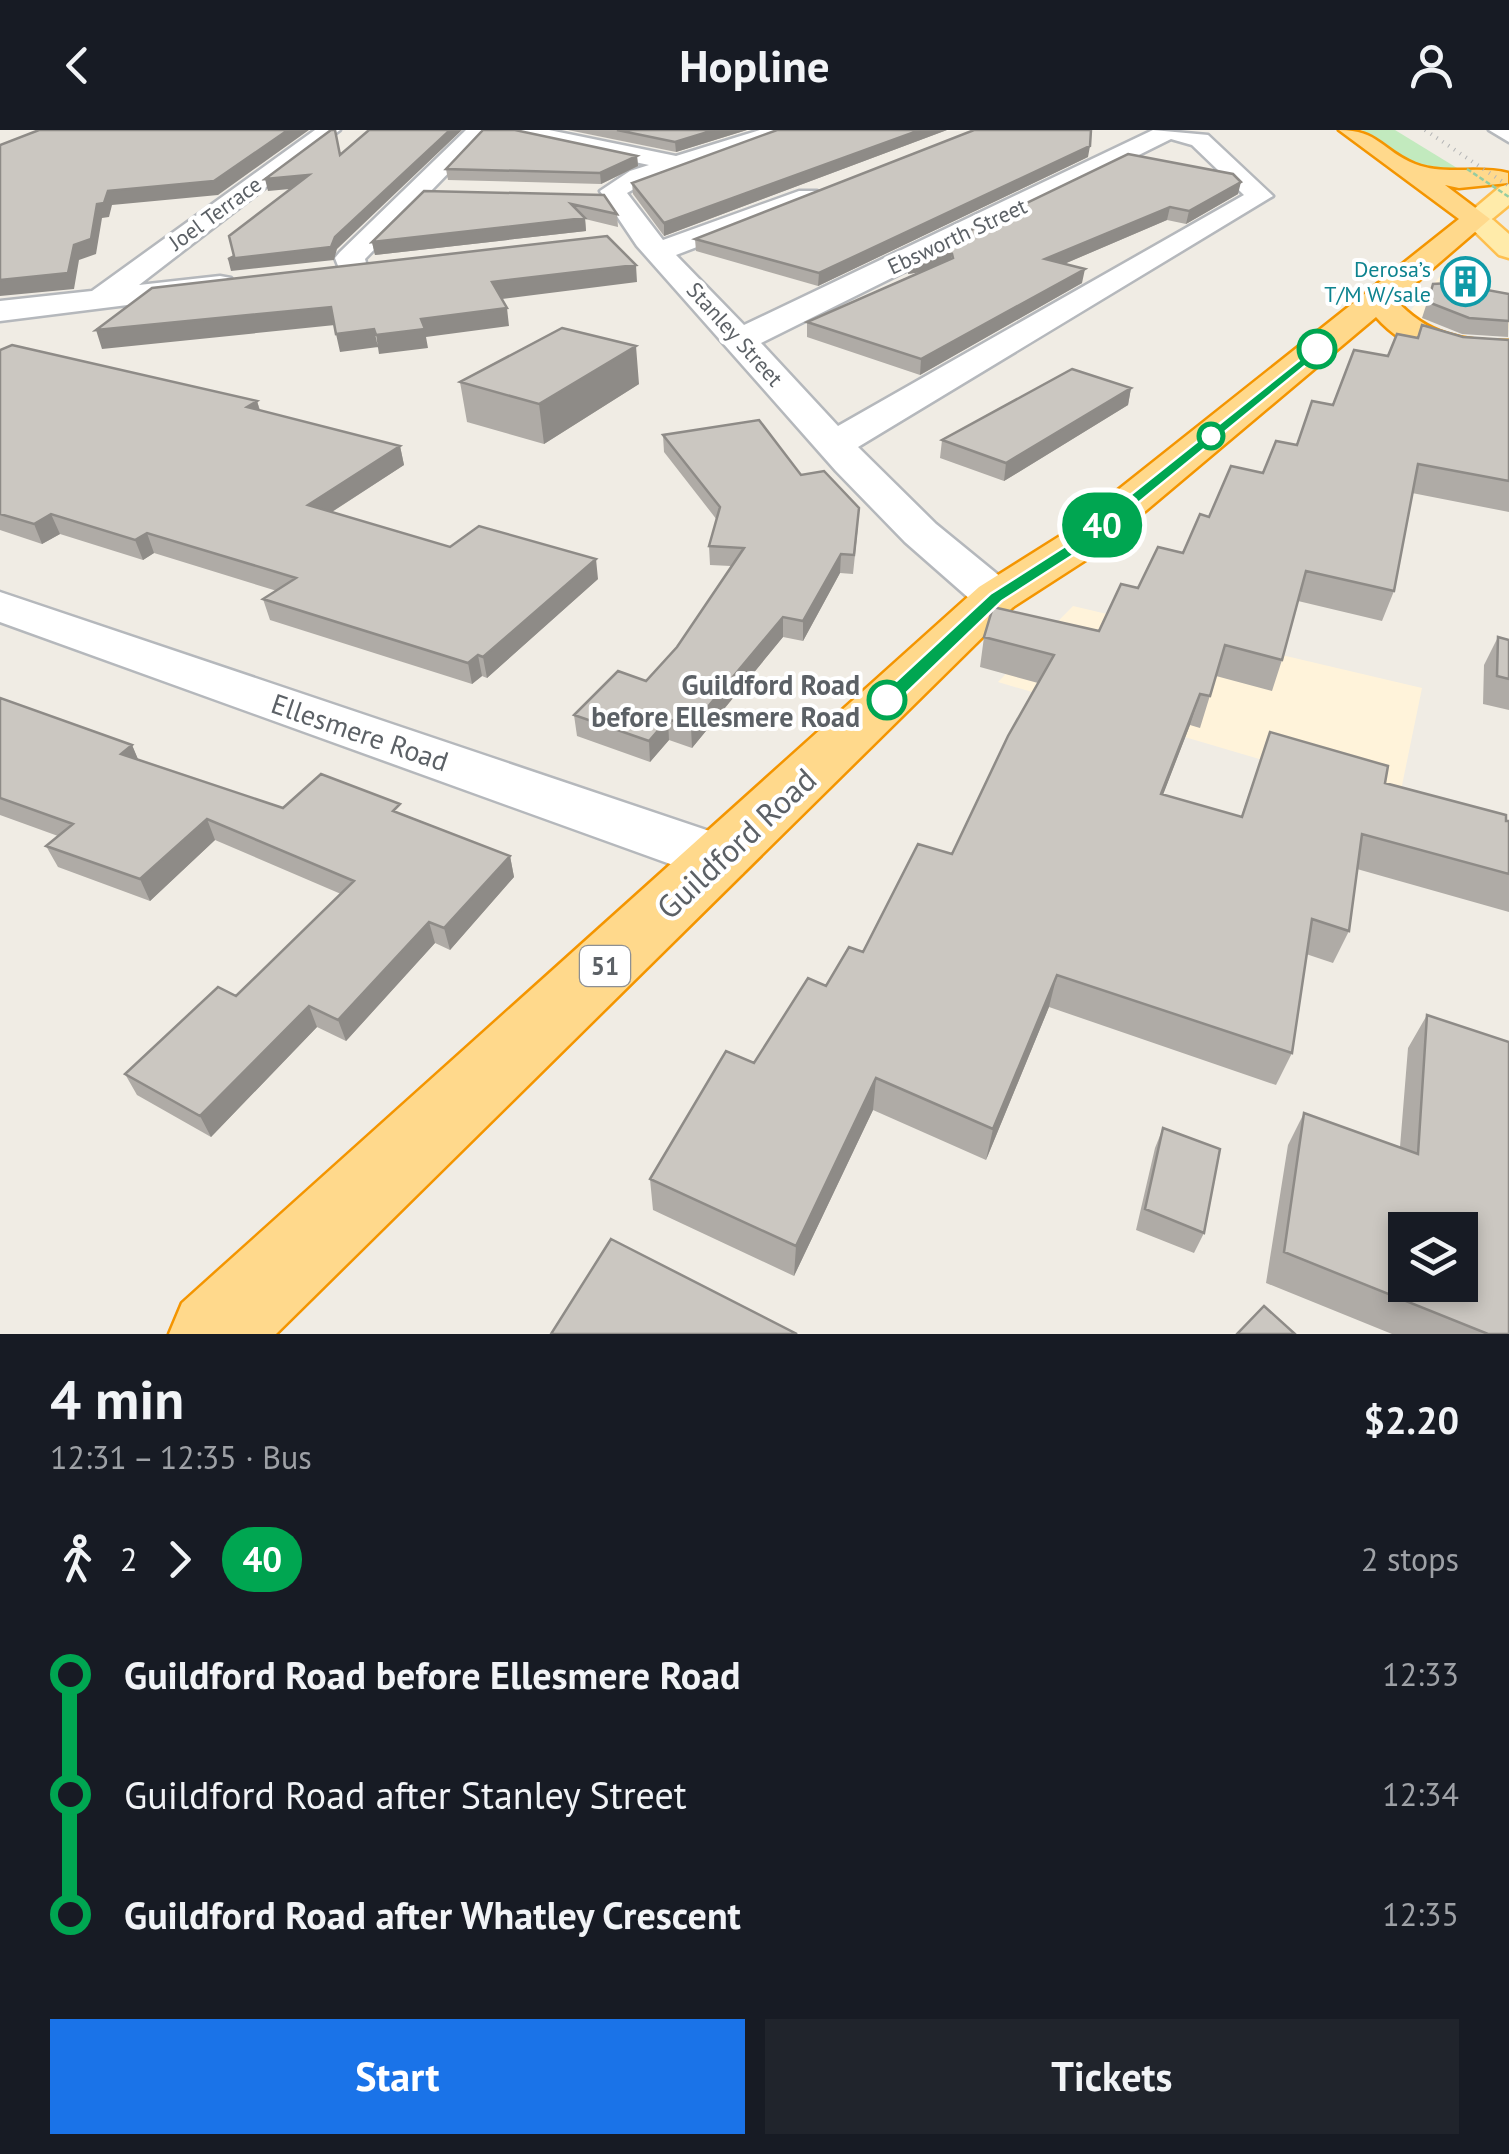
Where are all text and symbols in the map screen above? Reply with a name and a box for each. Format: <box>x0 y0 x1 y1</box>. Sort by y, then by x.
text: Hopline <box>679 36 830 94</box>
icon: back <box>50 38 105 93</box>
icon: person <box>1404 38 1459 93</box>
street label: Joel Terrace <box>162 170 267 257</box>
street label: Ebsworth Street <box>883 191 1032 280</box>
place label: Derosa’s T/M W/sale <box>1324 255 1431 308</box>
building icon: Derosa’s T/M W/sale <box>1440 256 1492 308</box>
street label: Stanley Street <box>681 276 789 392</box>
unlabelled marker <box>1298 330 1336 368</box>
unlabelled marker <box>1198 423 1224 449</box>
line badge: 40 <box>1057 492 1147 558</box>
text: 40 <box>1082 502 1122 548</box>
place label: Guildford Road before Ellesmere Road <box>591 666 860 735</box>
marker: Guildford Road before Ellesmere Road <box>868 681 906 719</box>
street label: Ellesmere Road <box>267 684 453 780</box>
street label: Guildford Road <box>647 758 825 928</box>
road number: 51 <box>580 946 630 986</box>
map controls <box>1388 1212 1478 1302</box>
button: layers <box>1388 1212 1478 1302</box>
text: 4 min <box>50 1363 184 1434</box>
text: $2.20 <box>1363 1395 1459 1444</box>
text: 12:31 – 12:35 · Bus <box>50 1436 312 1478</box>
icon: walk <box>50 1532 105 1587</box>
icon: forward <box>152 1532 207 1587</box>
text: 40 <box>242 1536 282 1582</box>
text: 2 <box>120 1538 137 1580</box>
text: 2 stops <box>1361 1538 1459 1580</box>
text: Guildford Road before Ellesmere Road <box>124 1650 741 1699</box>
text: 12:33 <box>1382 1653 1459 1695</box>
text: Guildford Road after Stanley Street <box>124 1770 687 1819</box>
text: 12:34 <box>1382 1773 1459 1815</box>
text: Guildford Road after Whatley Crescent <box>124 1890 741 1939</box>
text: 12:35 <box>1382 1893 1459 1935</box>
button: Start <box>50 2019 745 2134</box>
button: Tickets <box>765 2019 1459 2134</box>

